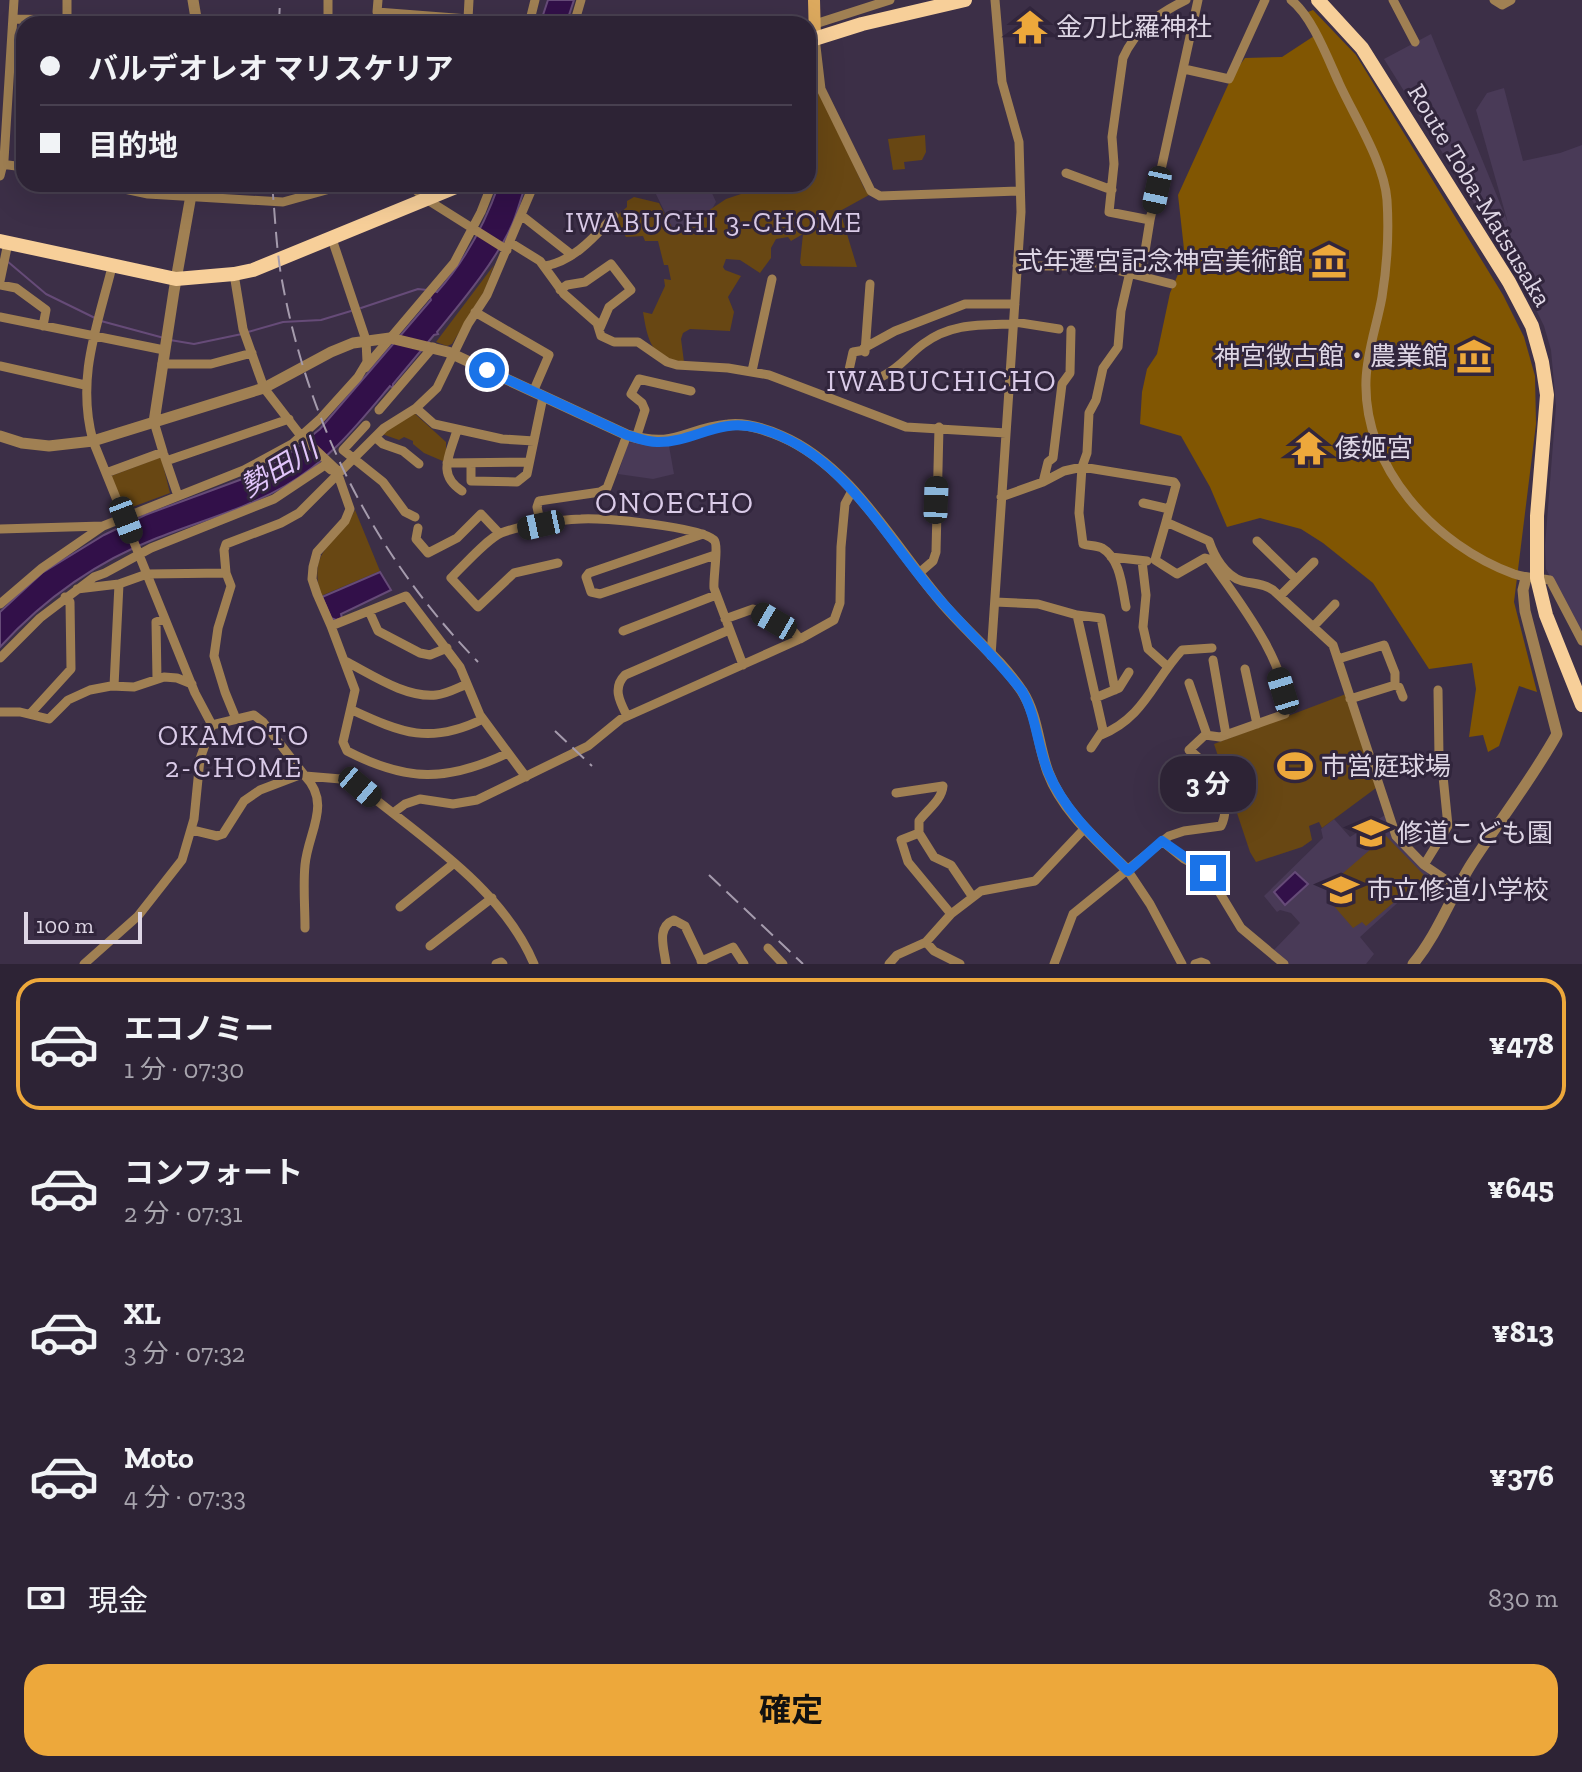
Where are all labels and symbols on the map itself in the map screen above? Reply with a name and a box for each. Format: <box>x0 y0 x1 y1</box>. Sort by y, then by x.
temple icon: 金刀比羅神社 <box>1011 8 1049 46</box>
place label: 金刀比羅神社 <box>1056 11 1212 43</box>
street label: Route Toba-Matsusaka <box>1401 78 1559 313</box>
car <box>1140 164 1174 216</box>
district label: IWABUCHI 3-CHOME <box>565 206 863 239</box>
museum icon: 式年遷宮記念神宮美術館 <box>1310 242 1348 280</box>
place label: 式年遷宮記念神宮美術館 <box>1017 245 1303 277</box>
museum icon: 神宮徴古館・農業館 <box>1455 337 1493 375</box>
place label: 神宮徴古館・農業館 <box>1214 340 1448 372</box>
route start <box>469 352 505 388</box>
district label: IWABUCHICHO <box>826 363 1058 399</box>
temple icon: 倭姬宮 <box>1290 429 1328 467</box>
water label: 勢田川 <box>234 431 326 504</box>
place label: 倭姬宮 <box>1335 432 1413 464</box>
car <box>923 476 949 524</box>
district label: ONOECHO <box>595 485 755 521</box>
car <box>106 493 146 547</box>
car <box>515 508 567 542</box>
car <box>747 599 801 643</box>
car <box>1265 665 1301 717</box>
district label: OKAMOTO 2-CHOME <box>158 719 310 784</box>
sports icon: 市営庭球場 <box>1276 747 1314 785</box>
place label: 市営庭球場 <box>1321 750 1451 782</box>
callout: 3 分 <box>1160 757 1256 813</box>
car <box>334 762 386 812</box>
school or university icon: 修道こども園 <box>1352 814 1390 852</box>
place label: 修道こども園 <box>1397 817 1553 849</box>
route end <box>1190 855 1226 891</box>
school or university icon: 市立修道小学校 <box>1322 871 1360 909</box>
place label: 市立修道小学校 <box>1367 874 1549 906</box>
scale bar <box>24 908 142 944</box>

